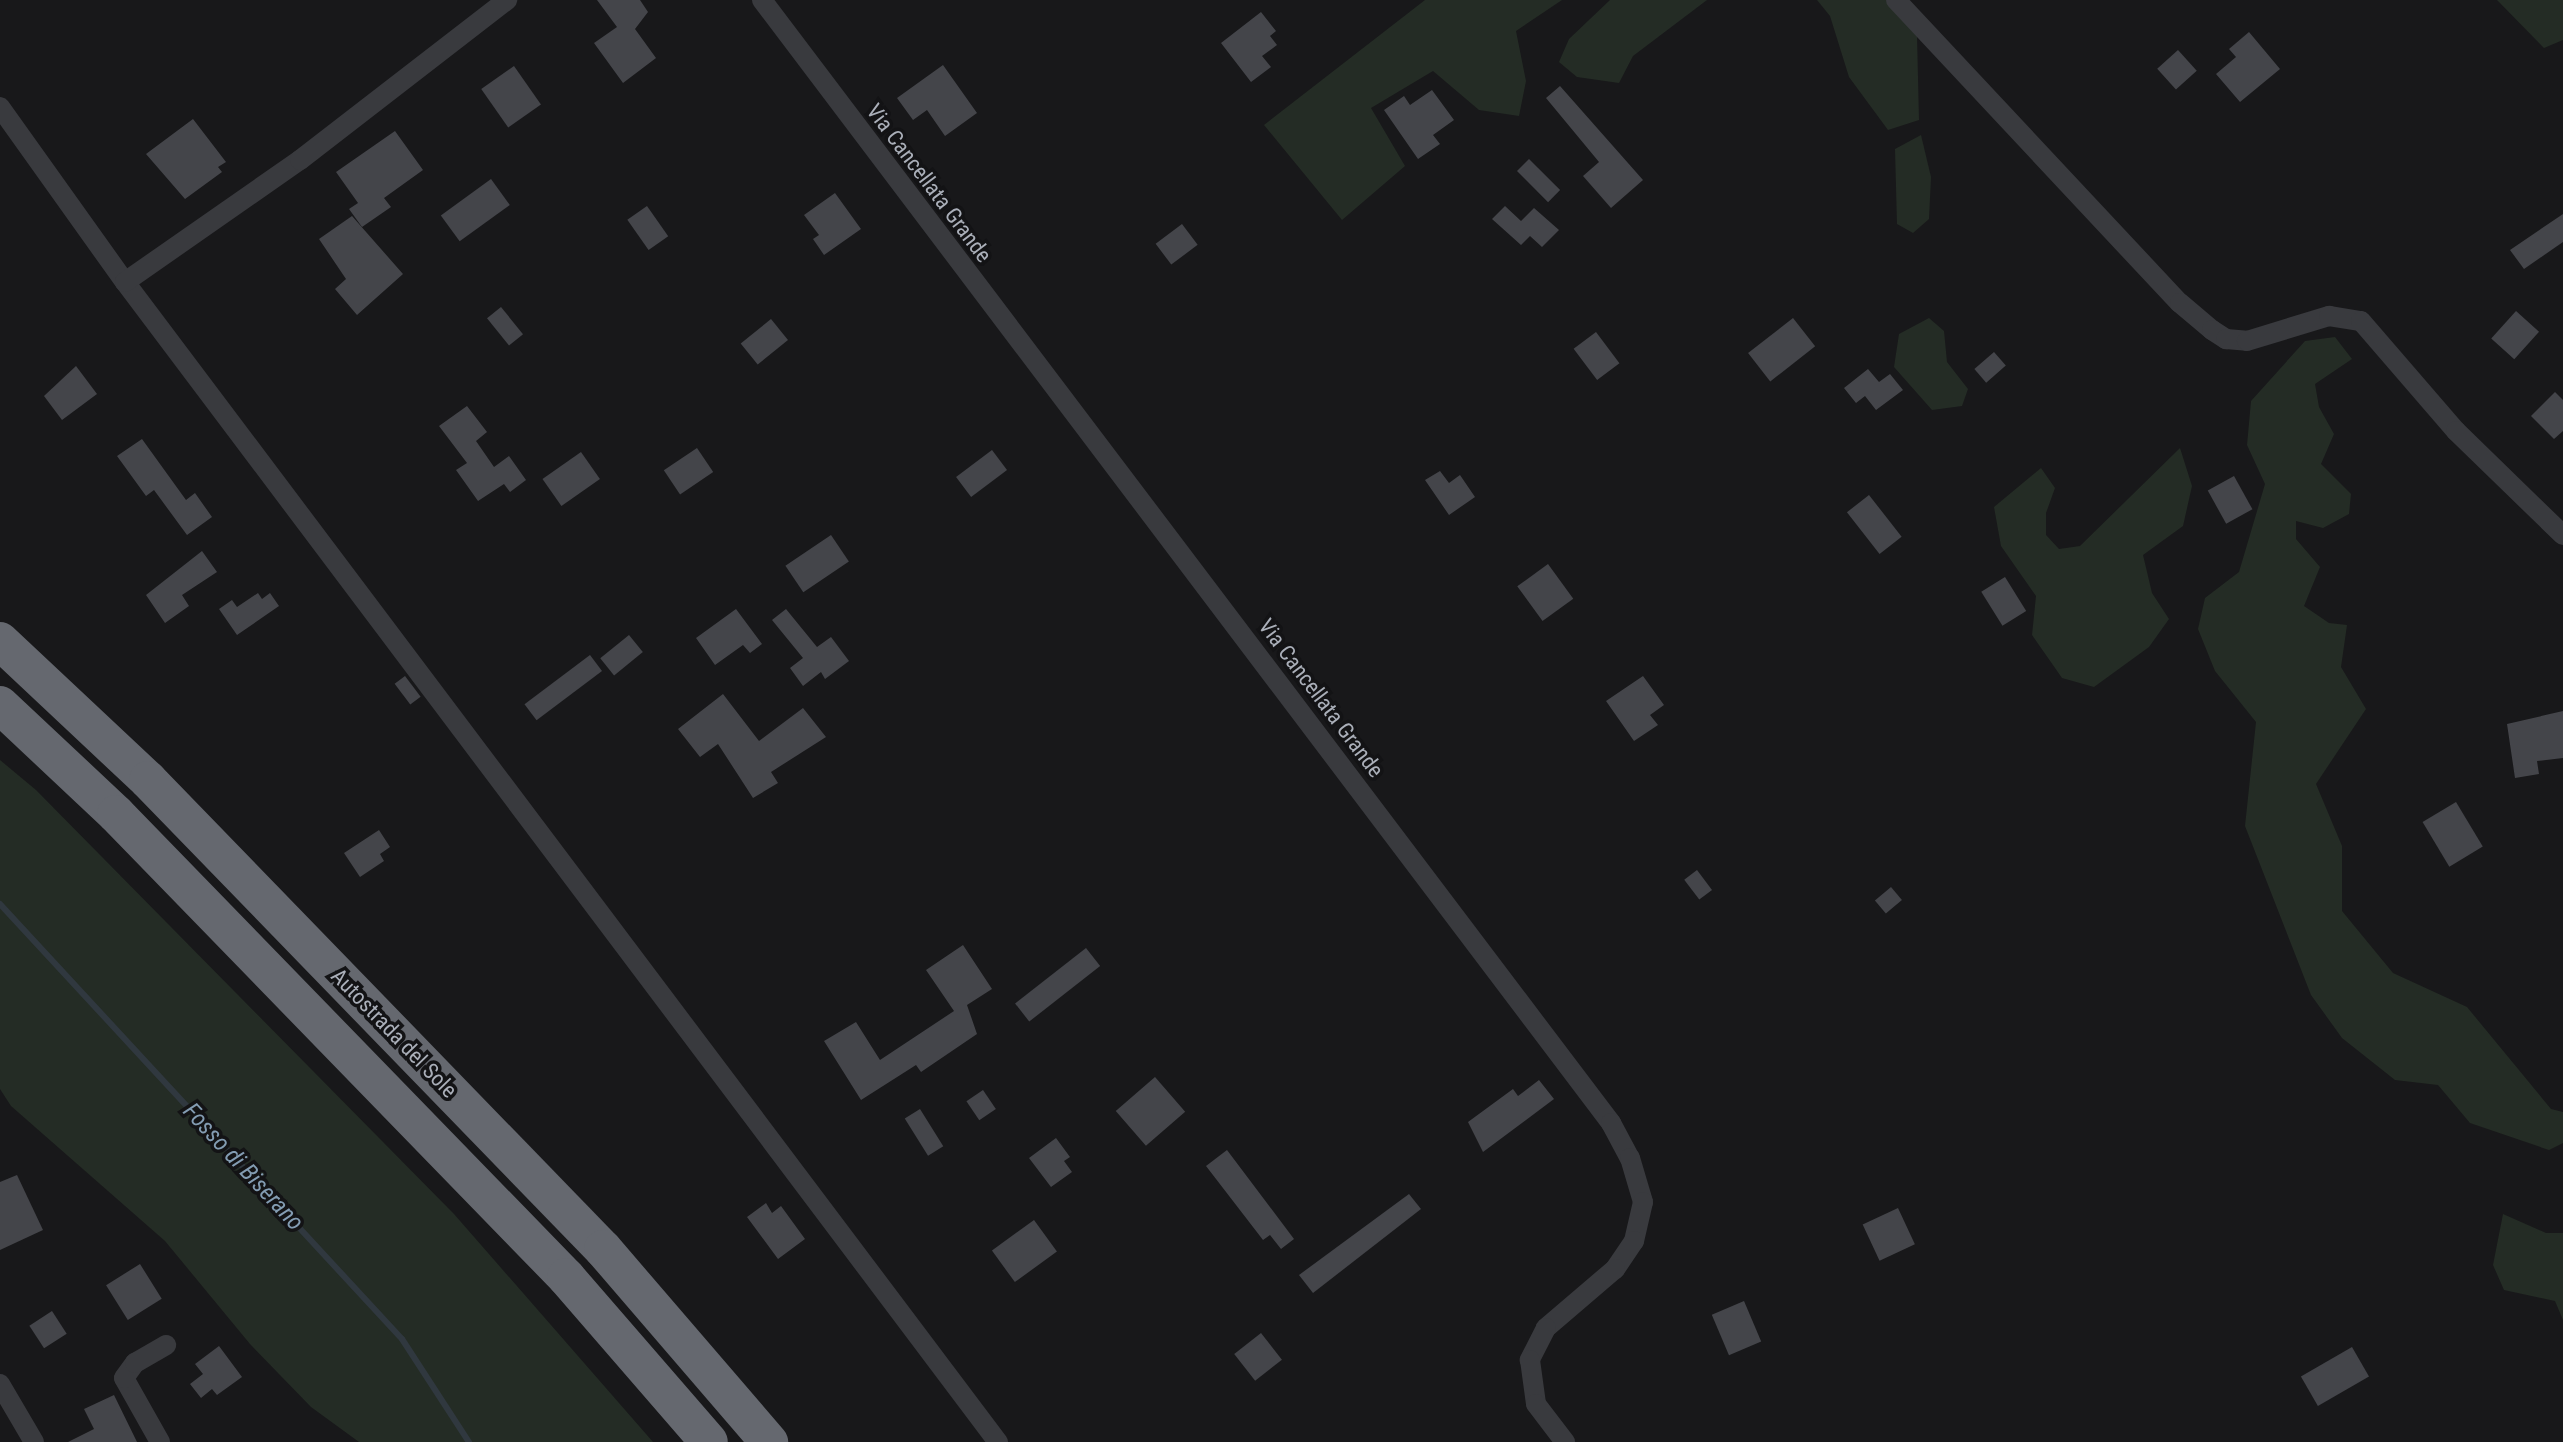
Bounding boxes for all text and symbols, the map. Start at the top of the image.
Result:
street label: Via Cancellata Grande [861,99,997,267]
street label: Via Cancellata Grande [1253,614,1389,782]
street label: Autostrada del Sole [326,963,462,1103]
water label: Fosso di Biserano [177,1097,309,1237]

